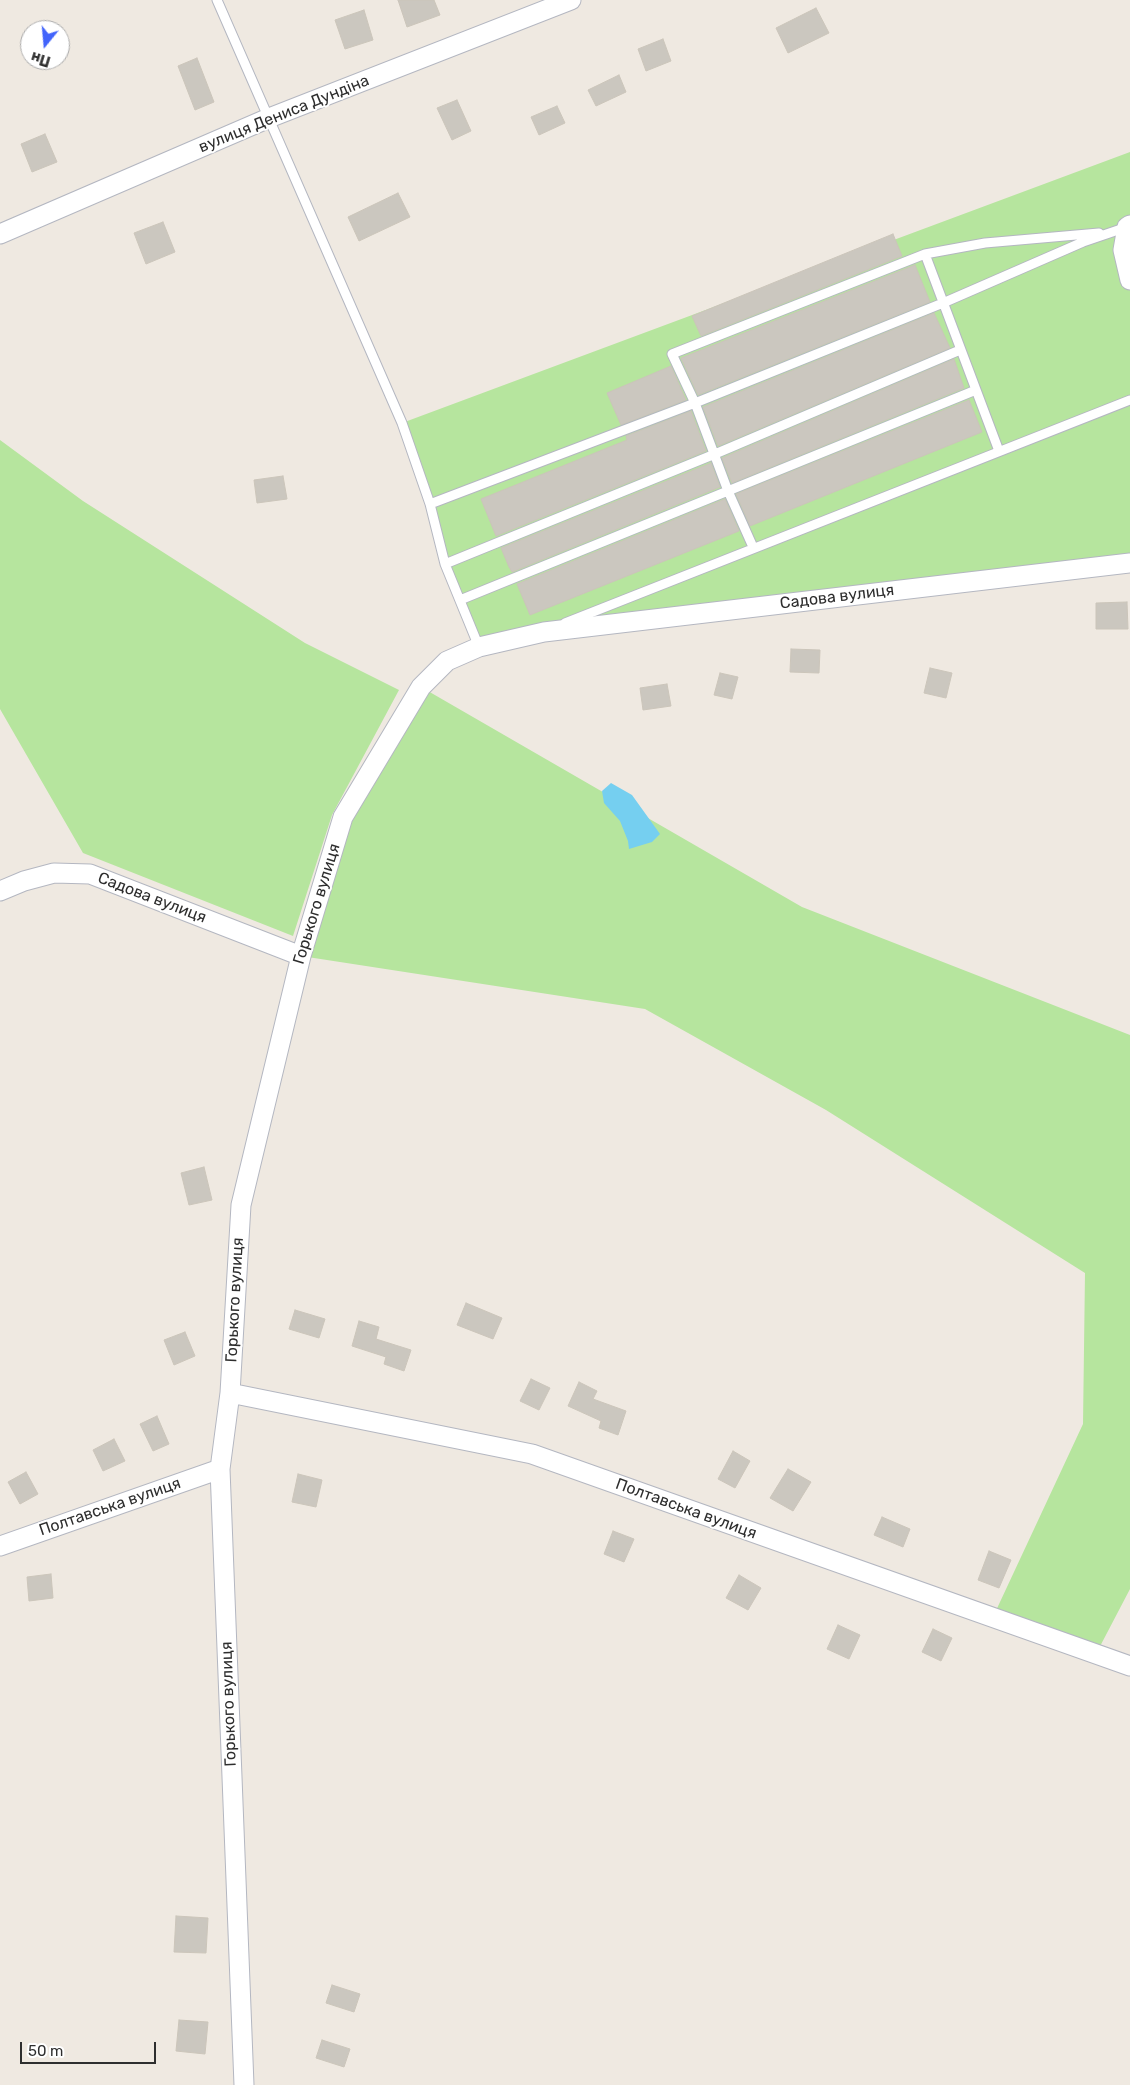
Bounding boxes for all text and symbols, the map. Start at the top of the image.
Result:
north arrow [20,20,70,70]
text: Пн [29,48,53,70]
street label: вулиця Дениса Дундіна [196,71,372,157]
street label: Садова вулиця [779,580,895,614]
street label: Горького вулиця [290,841,344,967]
street label: Садова вулиця [95,868,209,928]
street label: Горького вулиця [222,1237,248,1363]
street label: Полтавська вулиця [37,1474,183,1540]
street label: Полтавська вулиця [613,1475,759,1543]
street label: Горького вулиця [217,1641,241,1767]
scale bar [22,2032,159,2064]
text: 50 m [28,2042,63,2060]

